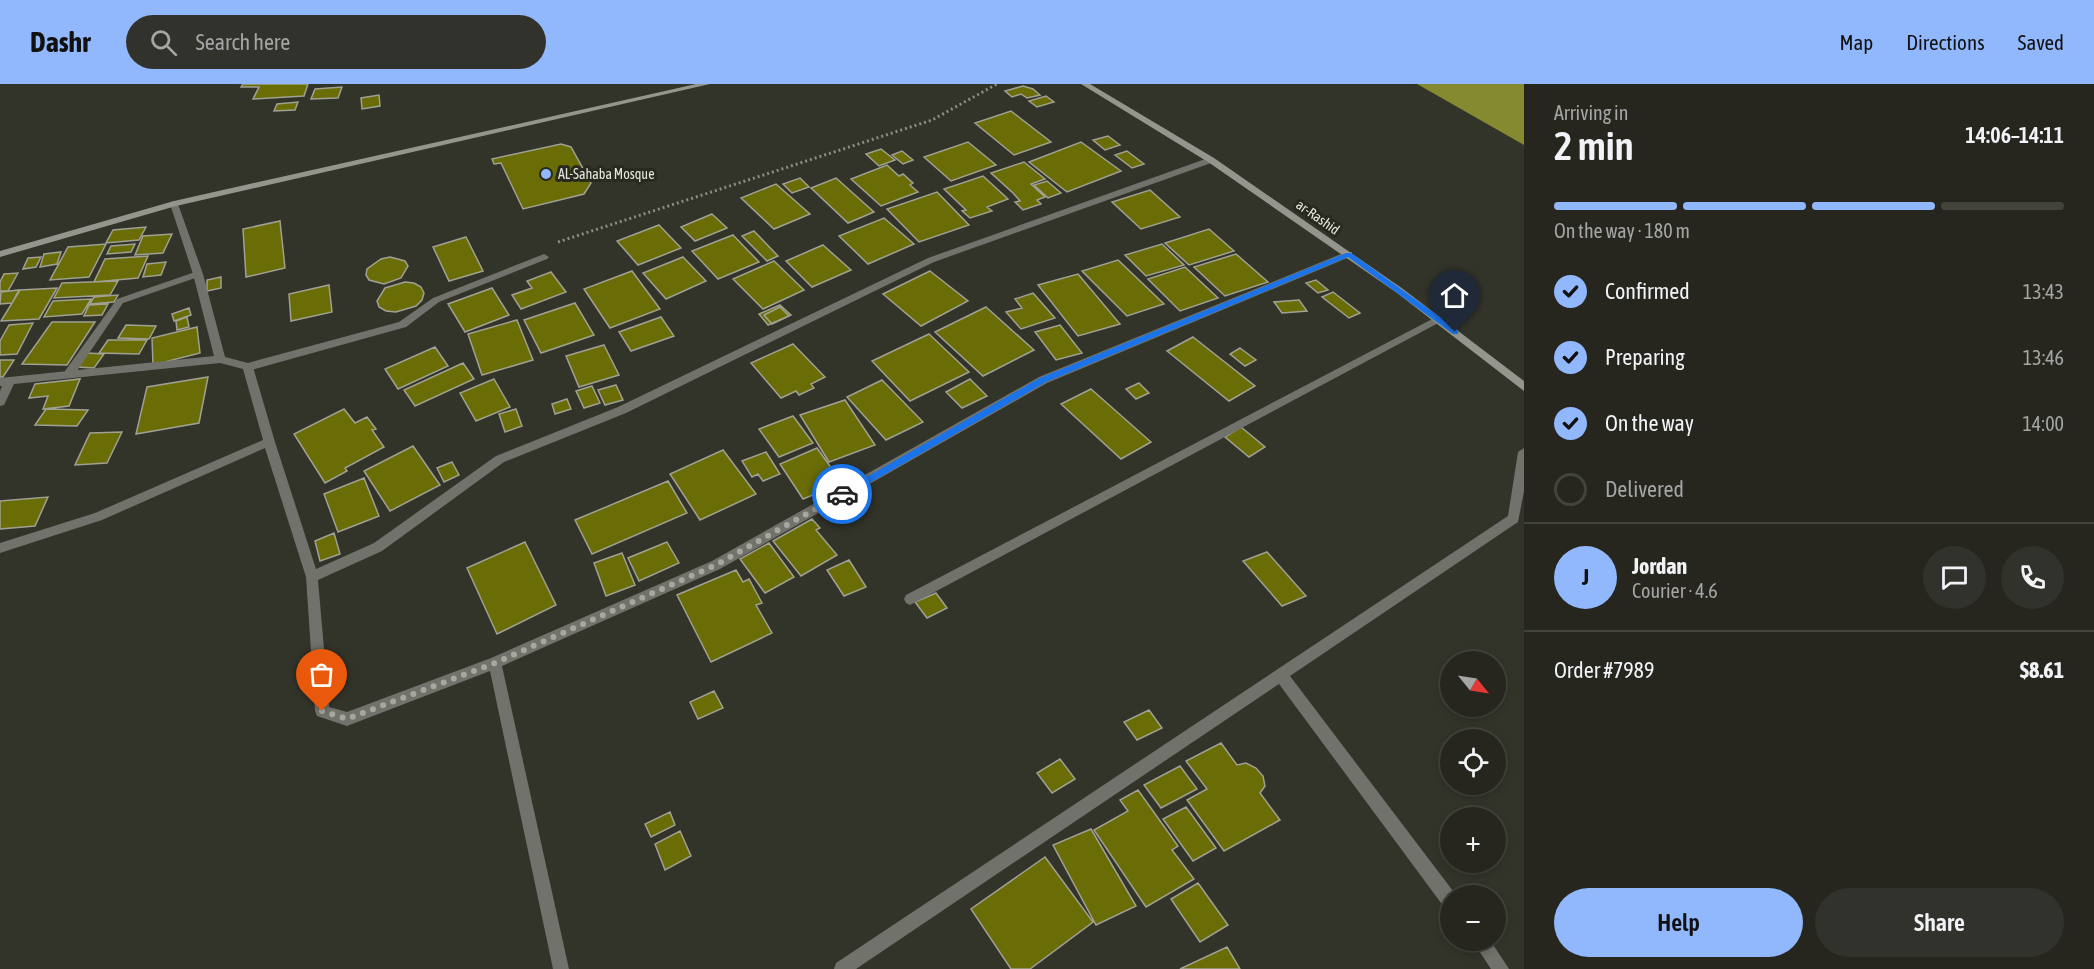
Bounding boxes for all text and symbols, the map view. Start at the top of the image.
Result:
search box [126,15,546,69]
text: Dashr [30,26,90,58]
icon: search [147,26,180,59]
text: Search here [195,29,290,55]
text: Map [1839,30,1873,54]
text: Directions [1906,30,1985,54]
text: Saved [2018,30,2064,54]
text: Arriving in [1554,101,1628,124]
text: 14:06–14:11 [1965,122,2064,148]
text: 2 min [1554,124,1634,168]
place label: AL-Sahaba Mosque [558,166,655,182]
marker: AL-Sahaba Mosque [539,167,553,181]
street label: ar-Rashid [1293,196,1343,238]
text: On the way · 180 m [1554,219,1690,242]
pin [1429,270,1480,332]
icon: check [1554,275,1587,308]
text: Confirmed [1605,278,1690,304]
icon: home [1438,279,1471,312]
text: 13:43 [2023,280,2064,303]
icon: check [1554,341,1587,374]
text: Preparing [1605,344,1685,370]
text: 13:46 [2023,346,2064,369]
icon: check [1554,407,1587,440]
text: On the way [1605,410,1694,436]
text: 14:00 [2022,412,2064,435]
courier [812,464,872,524]
text: Delivered [1605,476,1684,502]
icon: car [826,478,859,511]
button: chat [1923,546,1986,609]
button: phone [2001,546,2064,609]
text: Jordan [1632,553,1687,579]
text: J [1582,564,1589,590]
text: Courier · 4.6 [1632,579,1718,602]
pin [296,649,347,711]
north arrow [1440,651,1506,717]
map controls [1440,651,1506,951]
text: Order #7989 [1554,657,1654,683]
text: $8.61 [2020,657,2064,683]
icon: bag [305,658,338,691]
button: locate [1440,729,1506,795]
button: + [1440,807,1506,873]
button: − [1440,885,1506,951]
button: Help [1554,888,1803,957]
button: Share [1815,888,2064,957]

